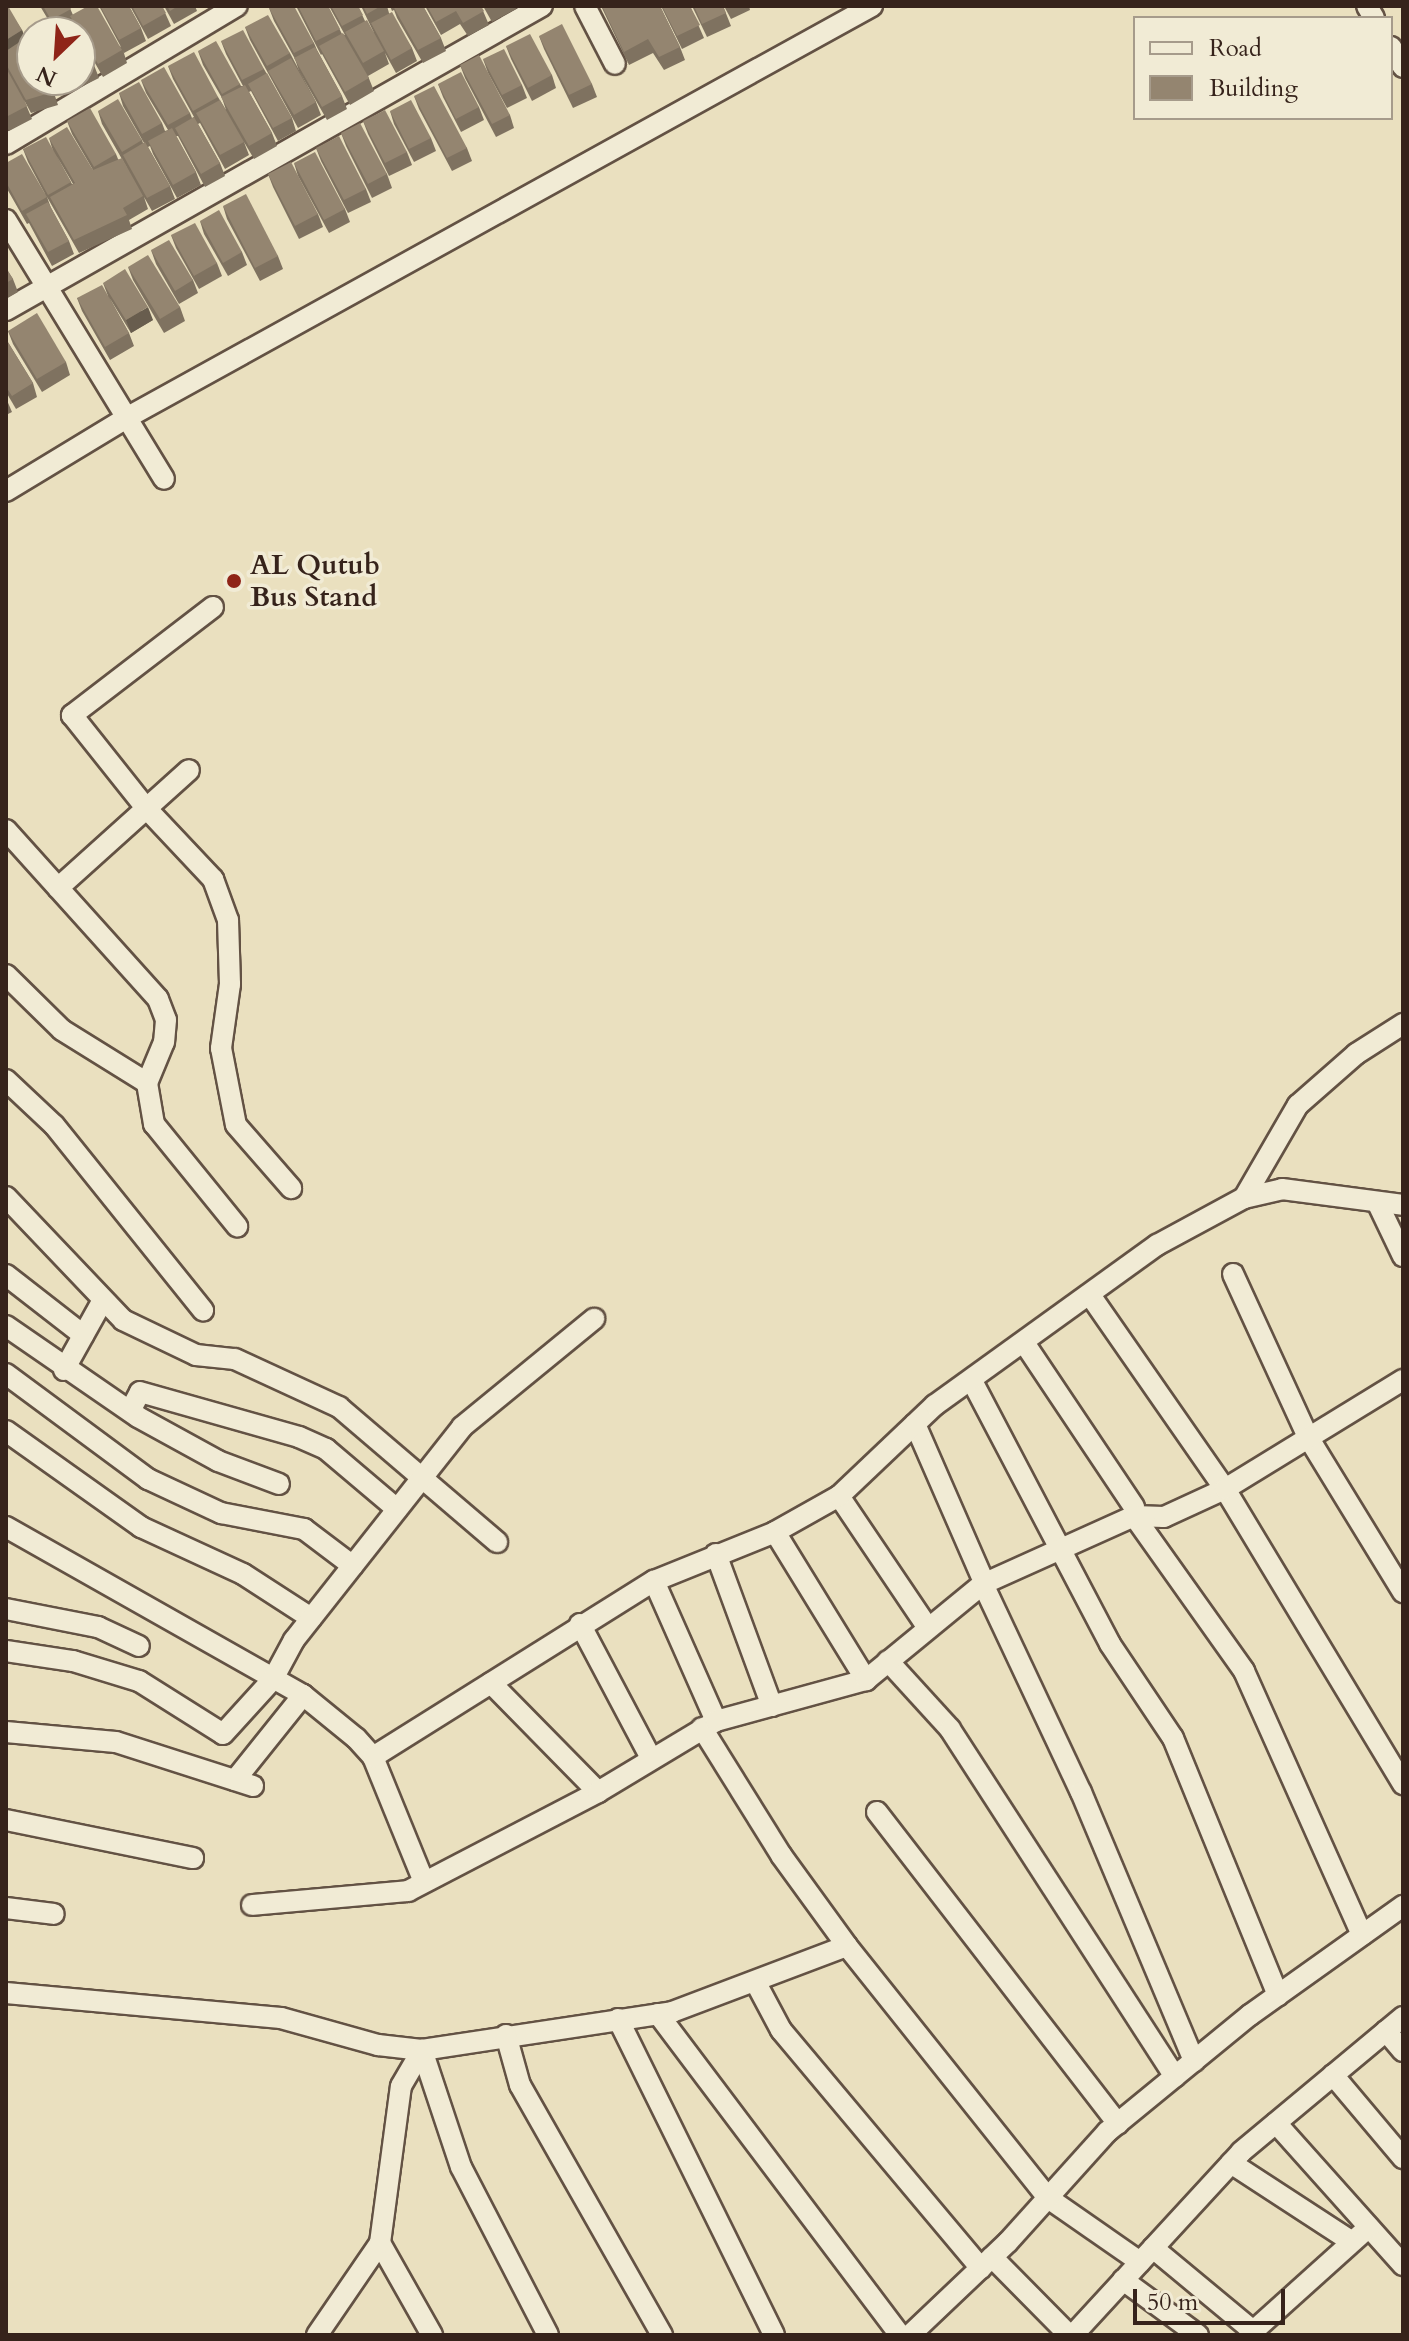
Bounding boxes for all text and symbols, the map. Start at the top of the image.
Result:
north arrow [16,16,96,96]
legend [1133,16,1393,120]
text: Road [1209,32,1262,65]
text: N [32,58,62,94]
text: Building [1209,72,1298,105]
place label: AL Qutub Bus Stand [250,548,380,614]
marker: AL Qutub Bus Stand [225,572,243,590]
scale bar [1137,2273,1289,2323]
text: 50 m [1147,2286,1198,2319]

